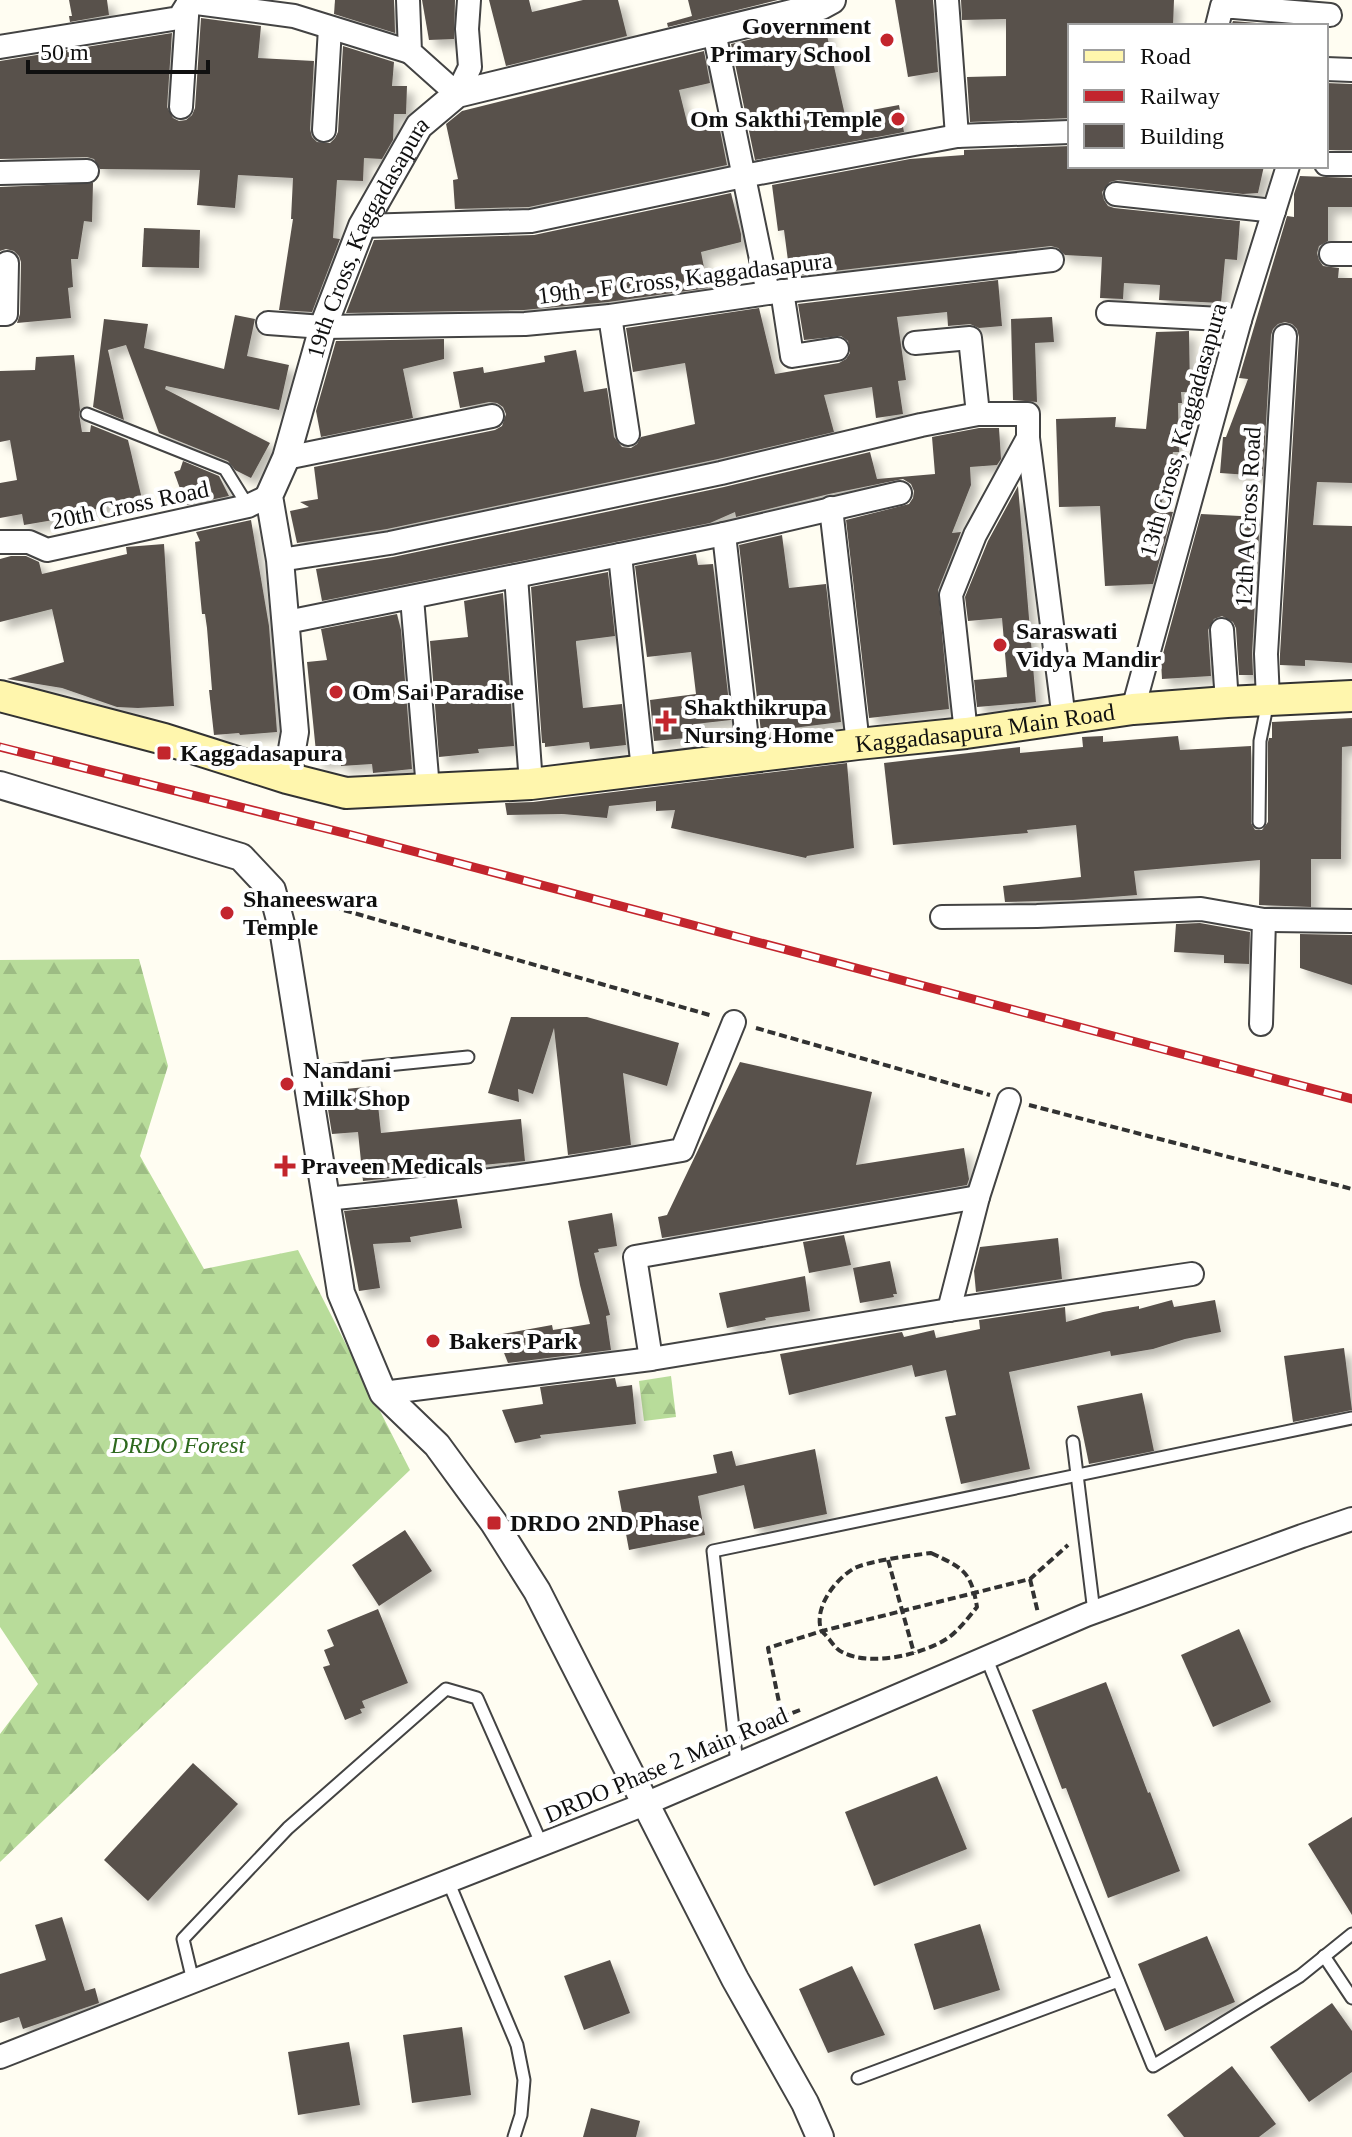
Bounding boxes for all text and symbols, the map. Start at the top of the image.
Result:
place label: Government Primary School [710,13,871,67]
scale bar [28,24,208,74]
legend [1068,24,1328,168]
marker: Government Primary School [878,31,896,49]
text: 50 m [40,39,89,65]
text: Road [1140,43,1191,69]
text: Railway [1140,83,1220,109]
place label: Om Sakthi Temple [690,106,882,132]
marker: Om Sakthi Temple [889,110,907,128]
street label: 19th Cross, Kaggadasapura [302,111,434,361]
text: Building [1140,123,1224,149]
street label: 19th - F Cross, Kaggadasapura [536,247,834,309]
street label: 13th Cross, Kaggadasapura [1134,300,1232,560]
street label: 12th A Cross Road [1230,426,1266,608]
street label: 20th Cross Road [49,476,211,534]
place label: Saraswati Vidya Mandir [1016,618,1161,672]
marker: Saraswati Vidya Mandir [991,636,1009,654]
place label: Om Sai Paradise [352,679,524,705]
marker: Om Sai Paradise [327,683,345,701]
place label: Shakthikrupa Nursing Home [684,694,834,748]
street label: Kaggadasapura Main Road [854,699,1116,757]
marker: Shakthikrupa Nursing Home [655,710,677,732]
place label: Kaggadasapura [180,740,343,766]
marker: Kaggadasapura [155,744,173,762]
place label: Shaneeswara Temple [243,886,378,940]
marker: Shaneeswara Temple [218,904,236,922]
place label: Nandani Milk Shop [303,1057,410,1111]
marker: Nandani Milk Shop [278,1075,296,1093]
place label: Praveen Medicals [301,1153,483,1179]
marker: Praveen Medicals [276,1157,294,1175]
place label: Bakers Park [449,1328,578,1354]
marker: Bakers Park [424,1332,442,1350]
park label: DRDO Forest [110,1432,247,1458]
place label: DRDO 2ND Phase [510,1510,700,1536]
marker: DRDO 2ND Phase [485,1514,503,1532]
street label: DRDO Phase 2 Main Road [541,1702,791,1828]

